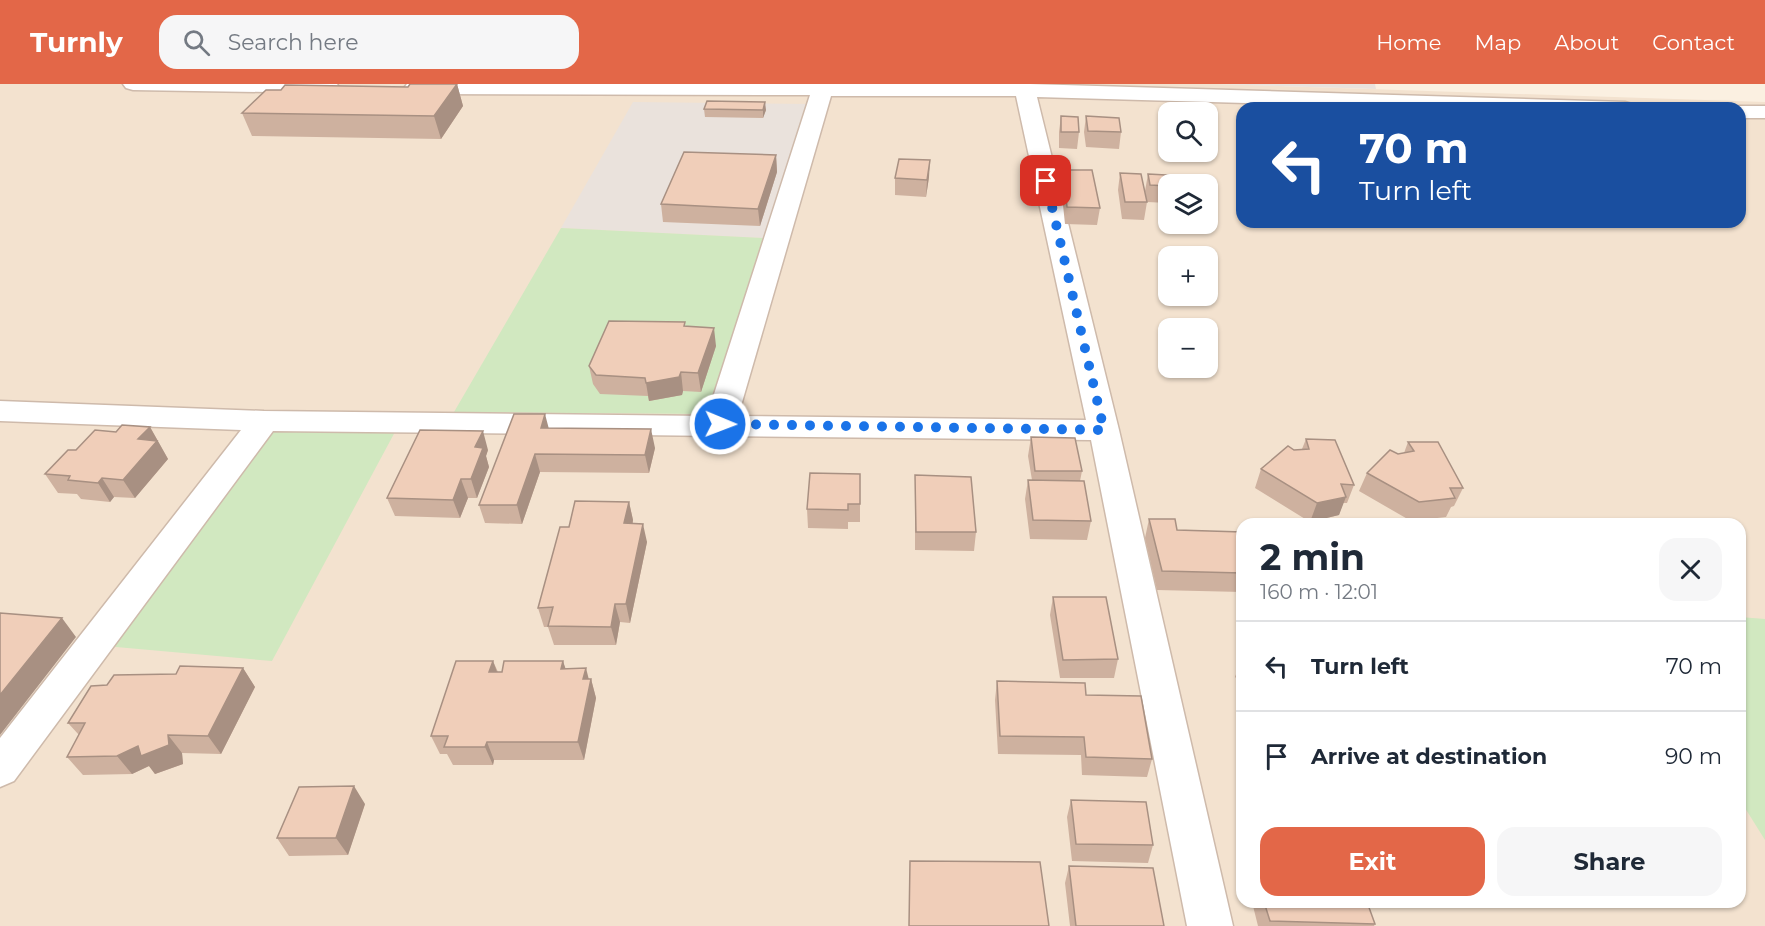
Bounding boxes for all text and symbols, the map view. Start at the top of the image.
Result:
search box [159,15,579,69]
text: Turnly [30,25,123,59]
icon: search [180,26,213,59]
text: Search here [228,29,359,56]
text: Home [1376,30,1441,55]
text: Map [1474,30,1521,55]
text: About [1554,30,1619,55]
text: Contact [1652,30,1735,55]
map controls [1158,102,1218,378]
button: search [1158,102,1218,162]
text: 70 m [1359,122,1469,174]
icon: left [1260,126,1338,204]
pin [1020,155,1071,206]
icon: arrive [1029,164,1062,197]
button: layers [1158,174,1218,234]
text: Turn left [1359,174,1472,207]
button: + [1158,246,1218,306]
button: − [1158,318,1218,378]
position arrow [688,392,752,456]
text: 2 min [1260,535,1365,579]
button: close [1659,538,1722,601]
text: 160 m · 12:01 [1260,580,1378,604]
icon: left [1260,650,1293,683]
text: Turn left [1311,653,1409,680]
text: 70 m [1666,653,1722,680]
icon: arrive [1260,740,1293,773]
text: Arrive at destination [1311,743,1547,770]
text: 90 m [1665,743,1722,770]
button: Exit [1260,827,1485,896]
button: Share [1497,827,1722,896]

